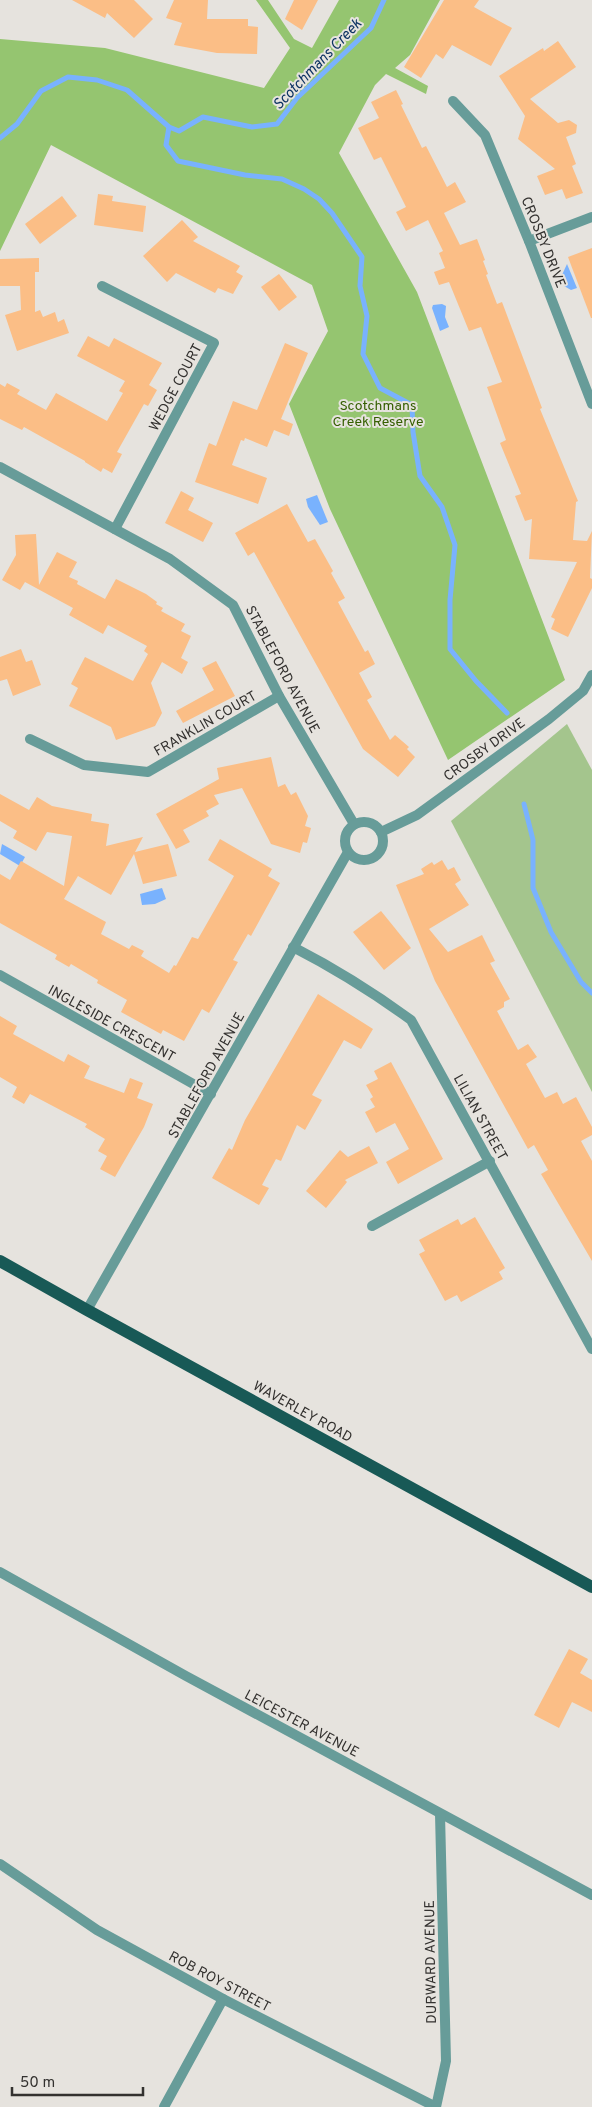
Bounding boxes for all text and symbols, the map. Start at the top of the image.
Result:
water label: Scotchmans Creek [270,15,367,115]
street label: CROSBY DRIVE [517,194,569,291]
street label: WEDGE COURT [146,341,207,434]
park label: Scotchmans Creek Reserve [333,398,423,431]
street label: STABLEFORD AVENUE [241,603,323,736]
street label: FRANKLIN COURT [151,688,260,761]
street label: CROSBY DRIVE [441,715,529,786]
street label: INGLESIDE CRESCENT [45,982,178,1066]
street label: STABLEFORD AVENUE [165,1009,249,1142]
street label: LILIAN STREET [449,1072,510,1164]
street label: WAVERLEY ROAD [250,1378,355,1447]
street label: LEICESTER AVENUE [241,1687,361,1762]
street label: DURWARD AVENUE [422,1900,441,2024]
street label: ROB ROY STREET [165,1948,273,2016]
scale bar [12,2064,144,2096]
text: 50 m [20,2074,55,2093]

